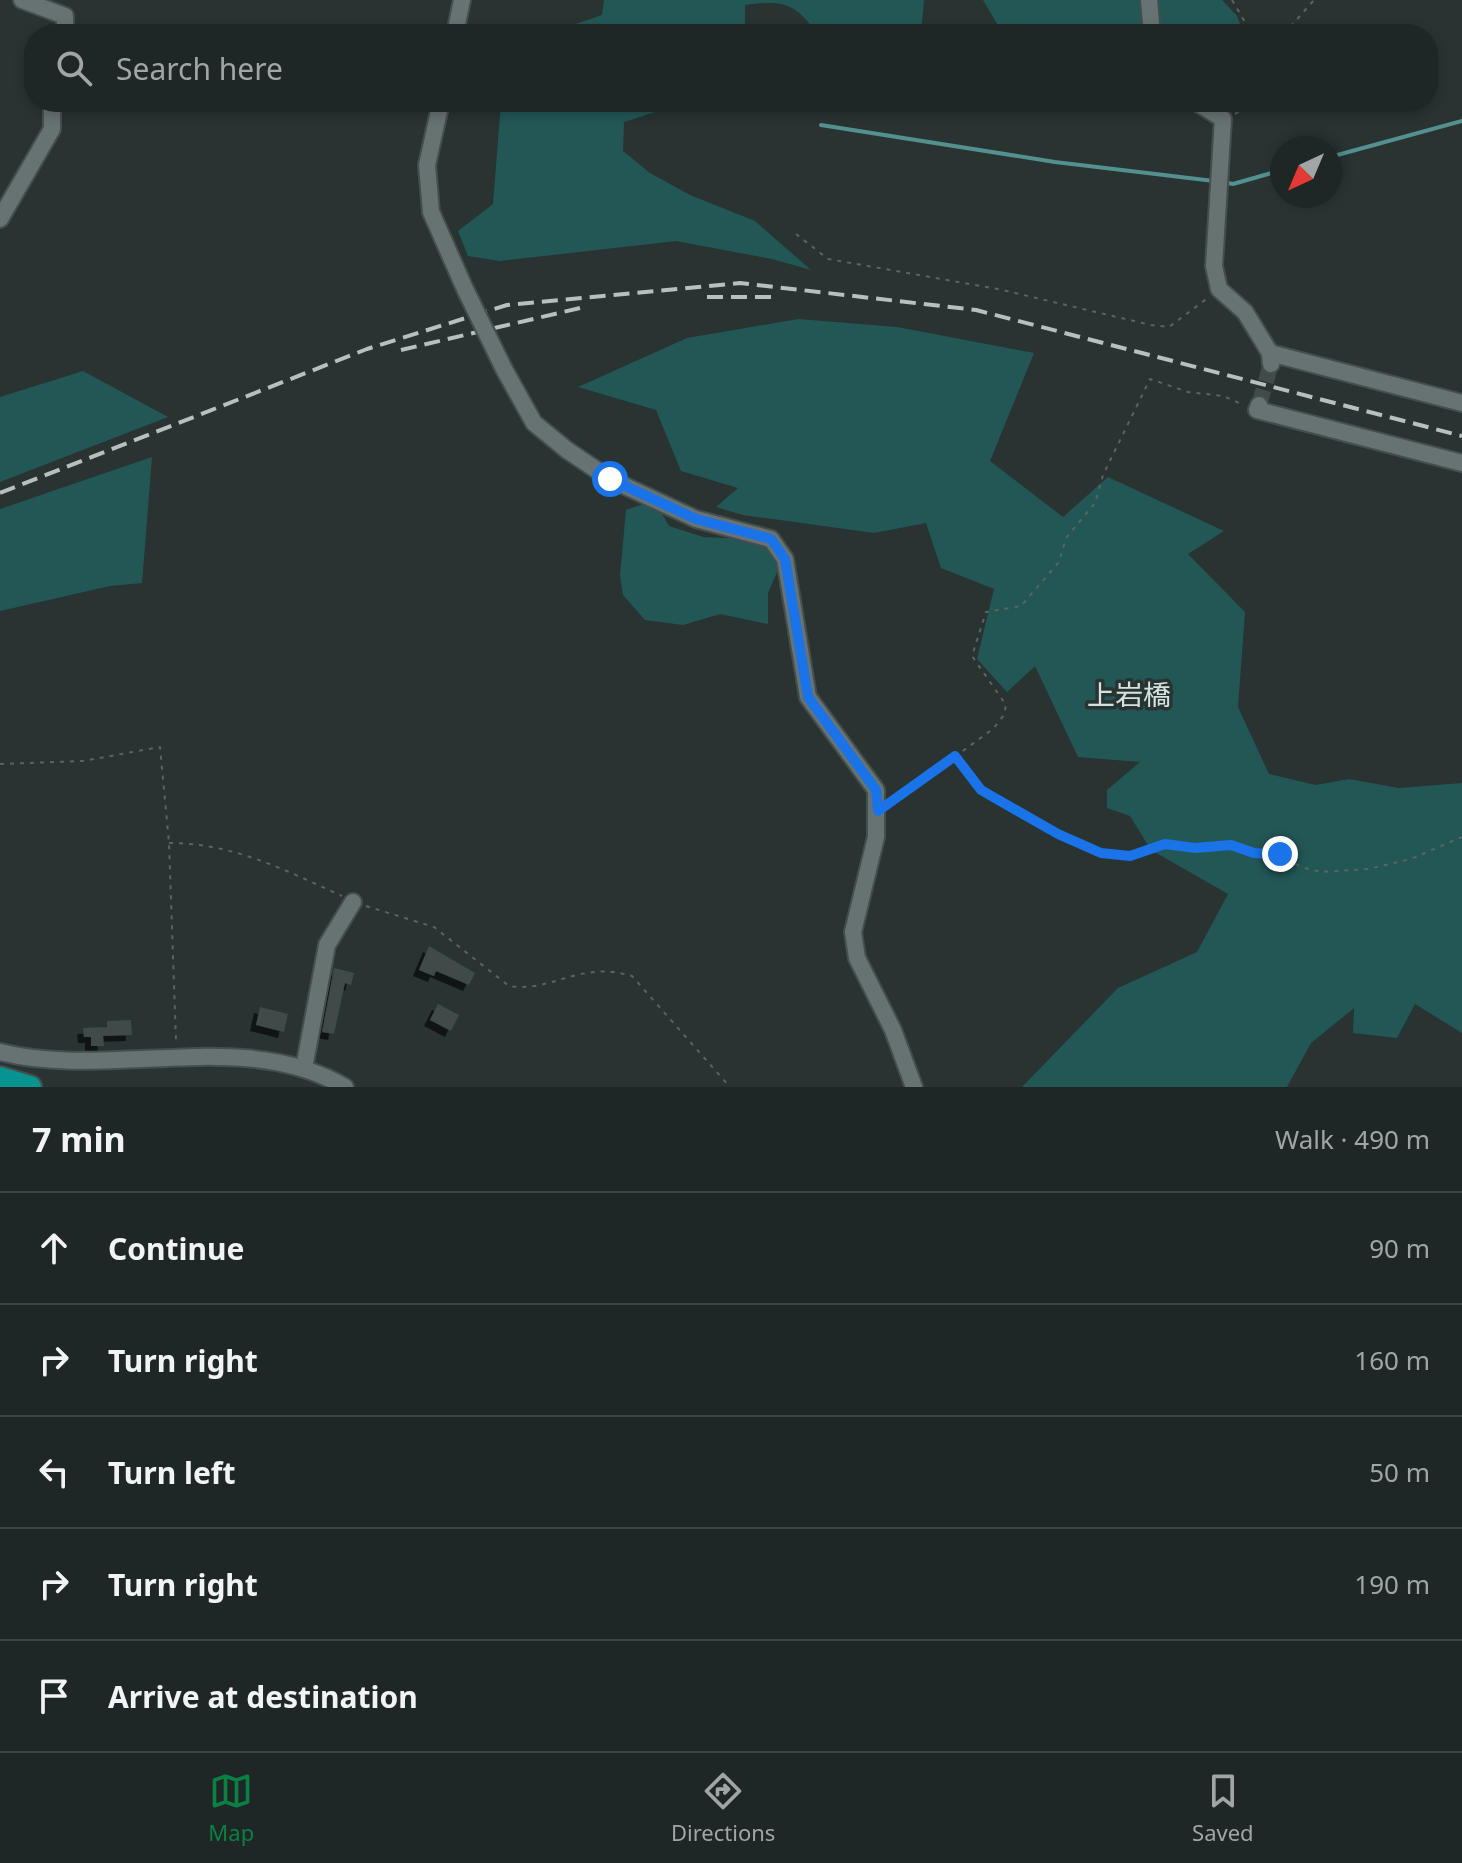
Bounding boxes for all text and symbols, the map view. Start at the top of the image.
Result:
search box [24,24,1438,112]
icon: search [52,46,96,90]
text: Search here [116,48,283,89]
north arrow [1270,136,1342,208]
route start [592,461,628,497]
district label: 上岩橋 [1087,675,1171,713]
route end [1262,836,1298,872]
text: 7 min [32,1116,126,1162]
text: Walk · 490 m [1275,1121,1430,1157]
icon: ahead [32,1226,76,1270]
text: Continue [108,1228,244,1269]
text: 90 m [1369,1230,1430,1266]
icon: right [32,1338,76,1382]
text: Turn right [108,1340,258,1381]
text: 160 m [1354,1342,1430,1378]
icon: left [32,1450,76,1494]
text: Turn left [108,1452,236,1493]
text: 50 m [1369,1454,1430,1490]
icon: right [32,1562,76,1606]
text: Turn right [108,1564,258,1605]
text: 190 m [1354,1566,1430,1602]
icon: arrive [32,1674,76,1718]
text: Arrive at destination [108,1676,418,1717]
tab: Map [208,1769,254,1847]
tab: Directions [671,1769,775,1847]
tab: Saved [1192,1769,1254,1847]

